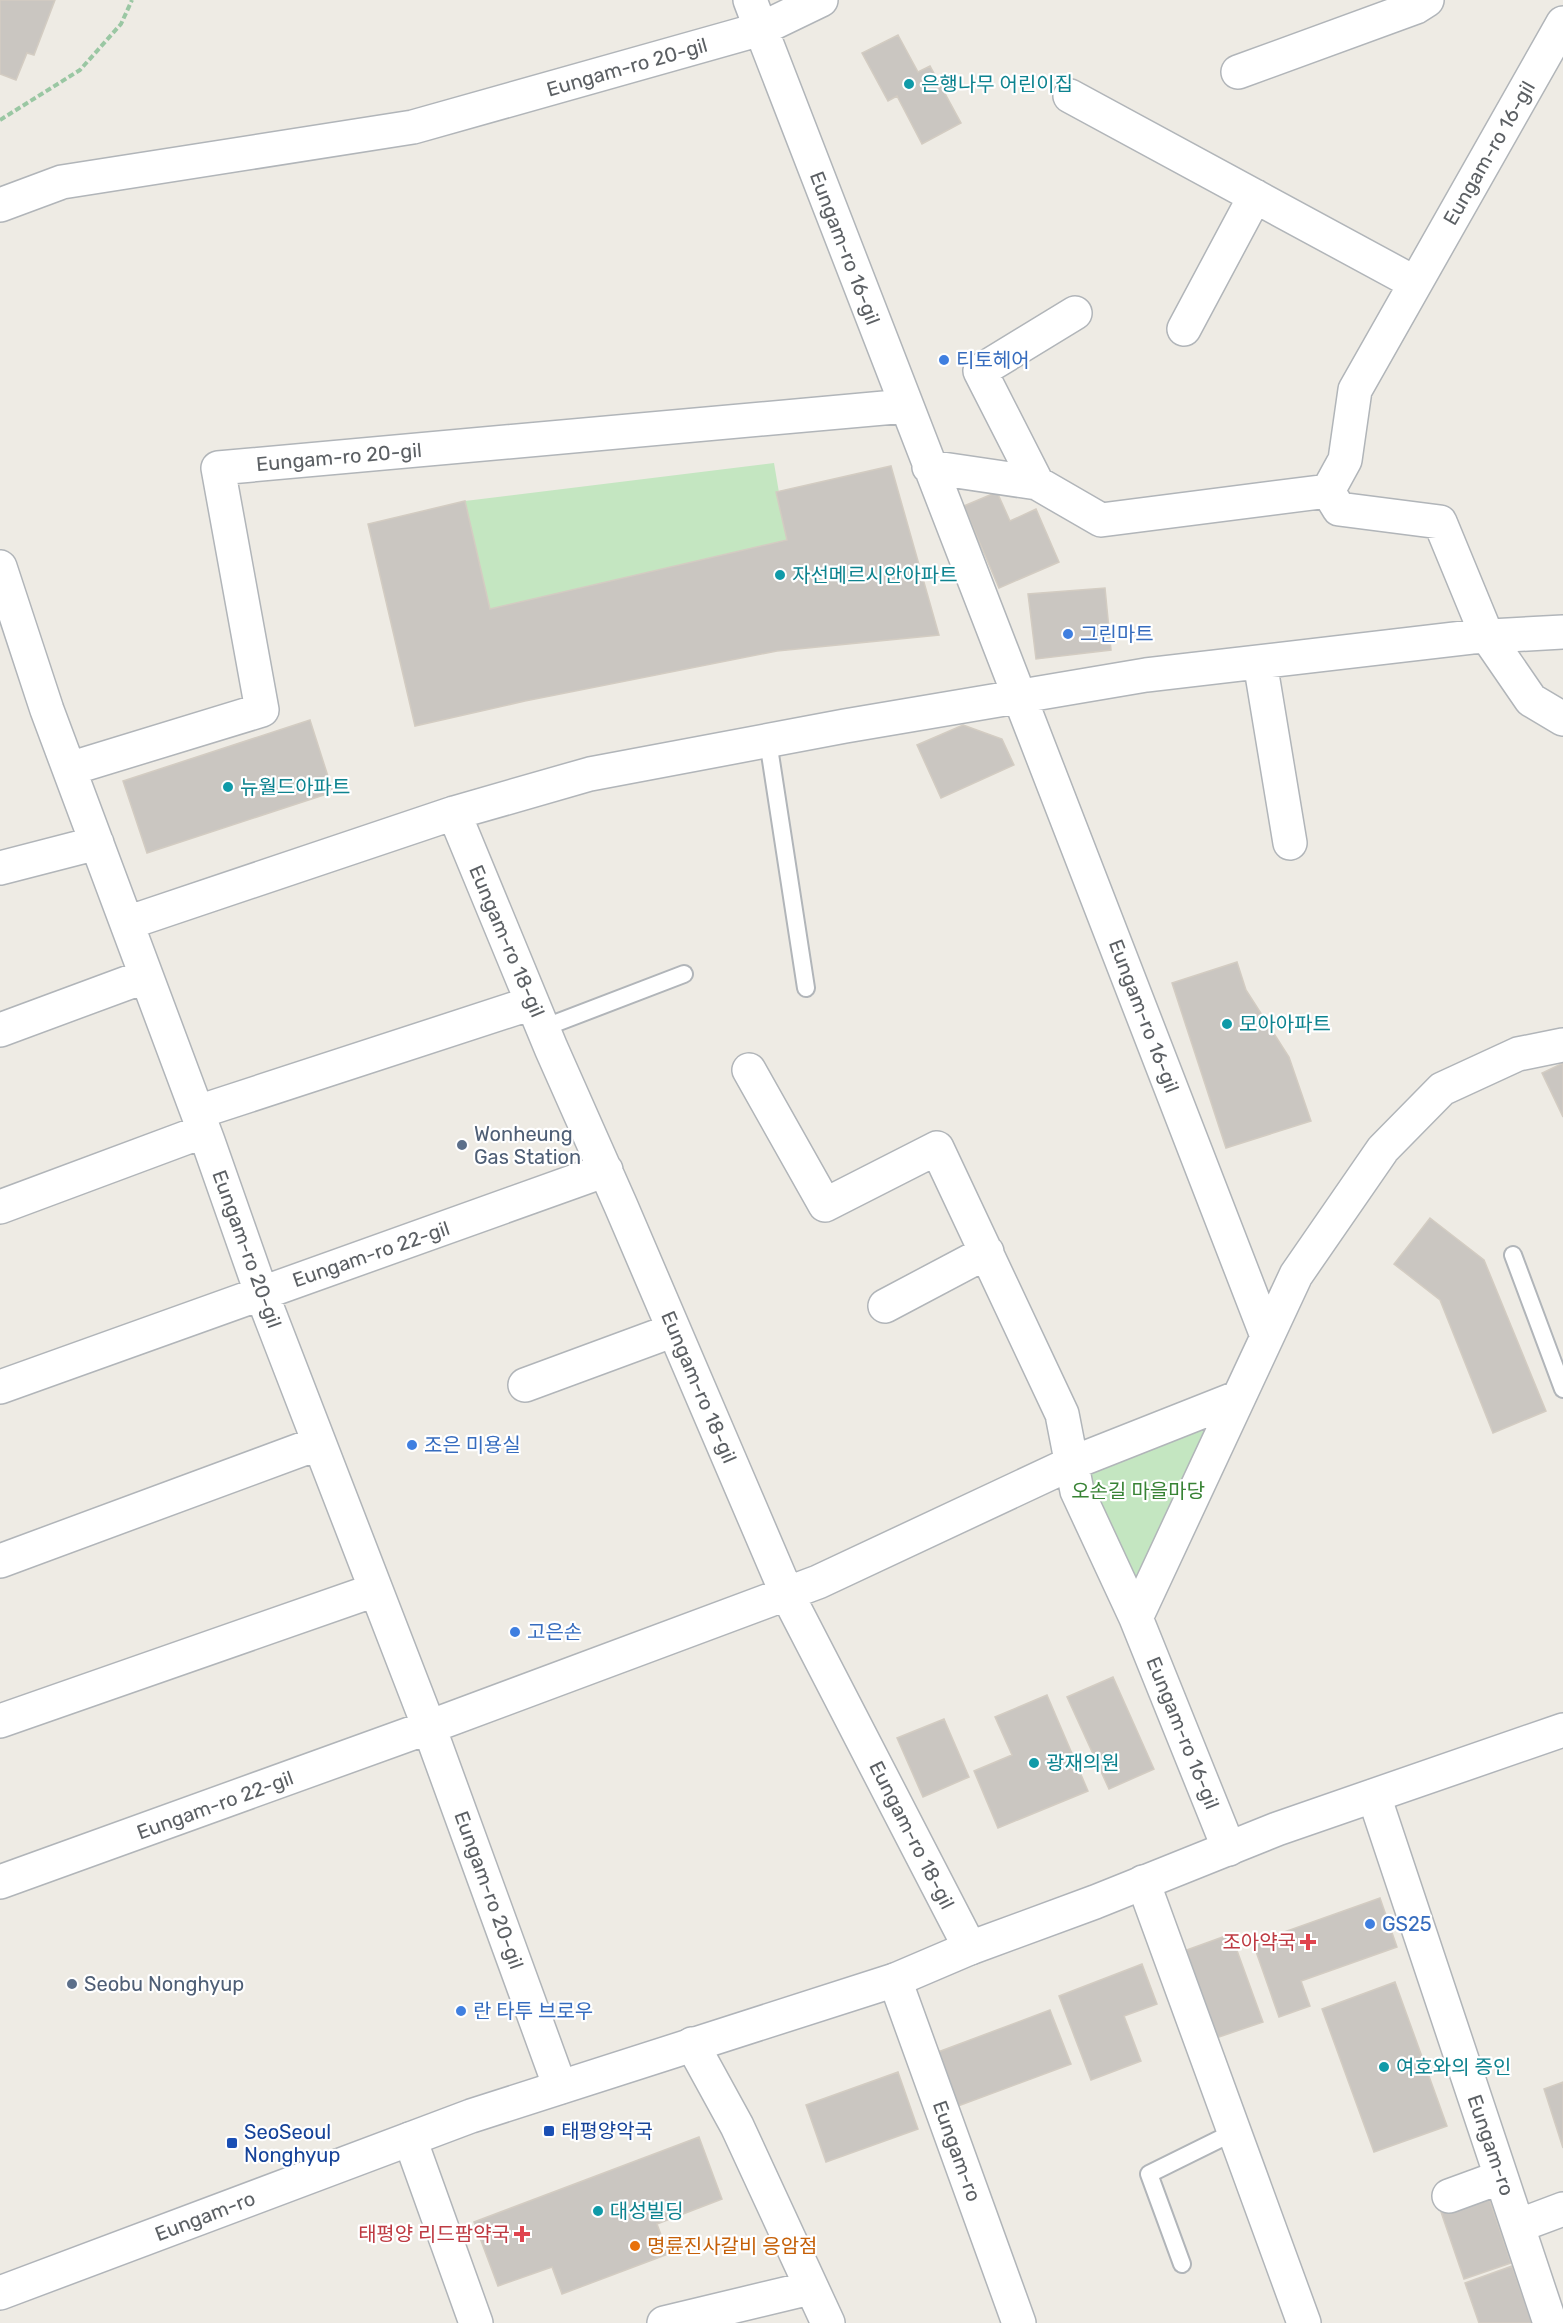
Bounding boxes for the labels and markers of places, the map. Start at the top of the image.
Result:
place label: 은행나무 어린이집 [921,72,1073,96]
marker: 은행나무 어린이집 [902,77,916,91]
place label: 티토헤어 [956,348,1030,372]
marker: 티토헤어 [937,353,951,367]
place label: 자선메르시안아파트 [792,563,958,587]
marker: 자선메르시안아파트 [773,568,787,582]
place label: 그린마트 [1080,622,1154,646]
marker: 그린마트 [1061,627,1075,641]
place label: 뉴월드아파트 [240,775,350,799]
marker: 뉴월드아파트 [221,780,235,794]
place label: 모아아파트 [1239,1012,1331,1036]
marker: 모아아파트 [1220,1017,1234,1031]
place label: Wonheung Gas Station [474,1122,581,1169]
marker: Wonheung Gas Station [455,1138,469,1152]
place label: 조은 미용실 [424,1433,521,1457]
marker: 조은 미용실 [405,1438,419,1452]
place label: 고은손 [527,1620,582,1644]
marker: 고은손 [508,1625,522,1639]
place label: 광재의원 [1046,1751,1120,1775]
marker: 광재의원 [1027,1756,1041,1770]
place label: GS25 [1382,1912,1432,1936]
marker: GS25 [1363,1917,1377,1931]
place label: 조아약국 [1222,1930,1296,1954]
marker: 조아약국 [1301,1935,1315,1949]
place label: Seobu Nonghyup [84,1972,244,1996]
marker: Seobu Nonghyup [65,1977,79,1991]
place label: 란 타투 브로우 [473,1999,593,2023]
marker: 란 타투 브로우 [454,2004,468,2018]
place label: 여호와의 증인 [1396,2055,1511,2079]
marker: 여호와의 증인 [1377,2060,1391,2074]
place label: 태평양악국 [561,2119,653,2143]
place label: SeoSeoul Nonghyup [244,2120,340,2167]
marker: 태평양악국 [542,2124,556,2138]
marker: SeoSeoul Nonghyup [225,2136,239,2150]
place label: 대성빌딩 [610,2199,684,2223]
marker: 대성빌딩 [591,2204,605,2218]
place label: 태평양 리드팜약국 [358,2222,510,2246]
marker: 태평양 리드팜약국 [515,2227,529,2241]
place label: 명륜진사갈비 응암점 [647,2234,818,2258]
marker: 명륜진사갈비 응암점 [628,2239,642,2253]

